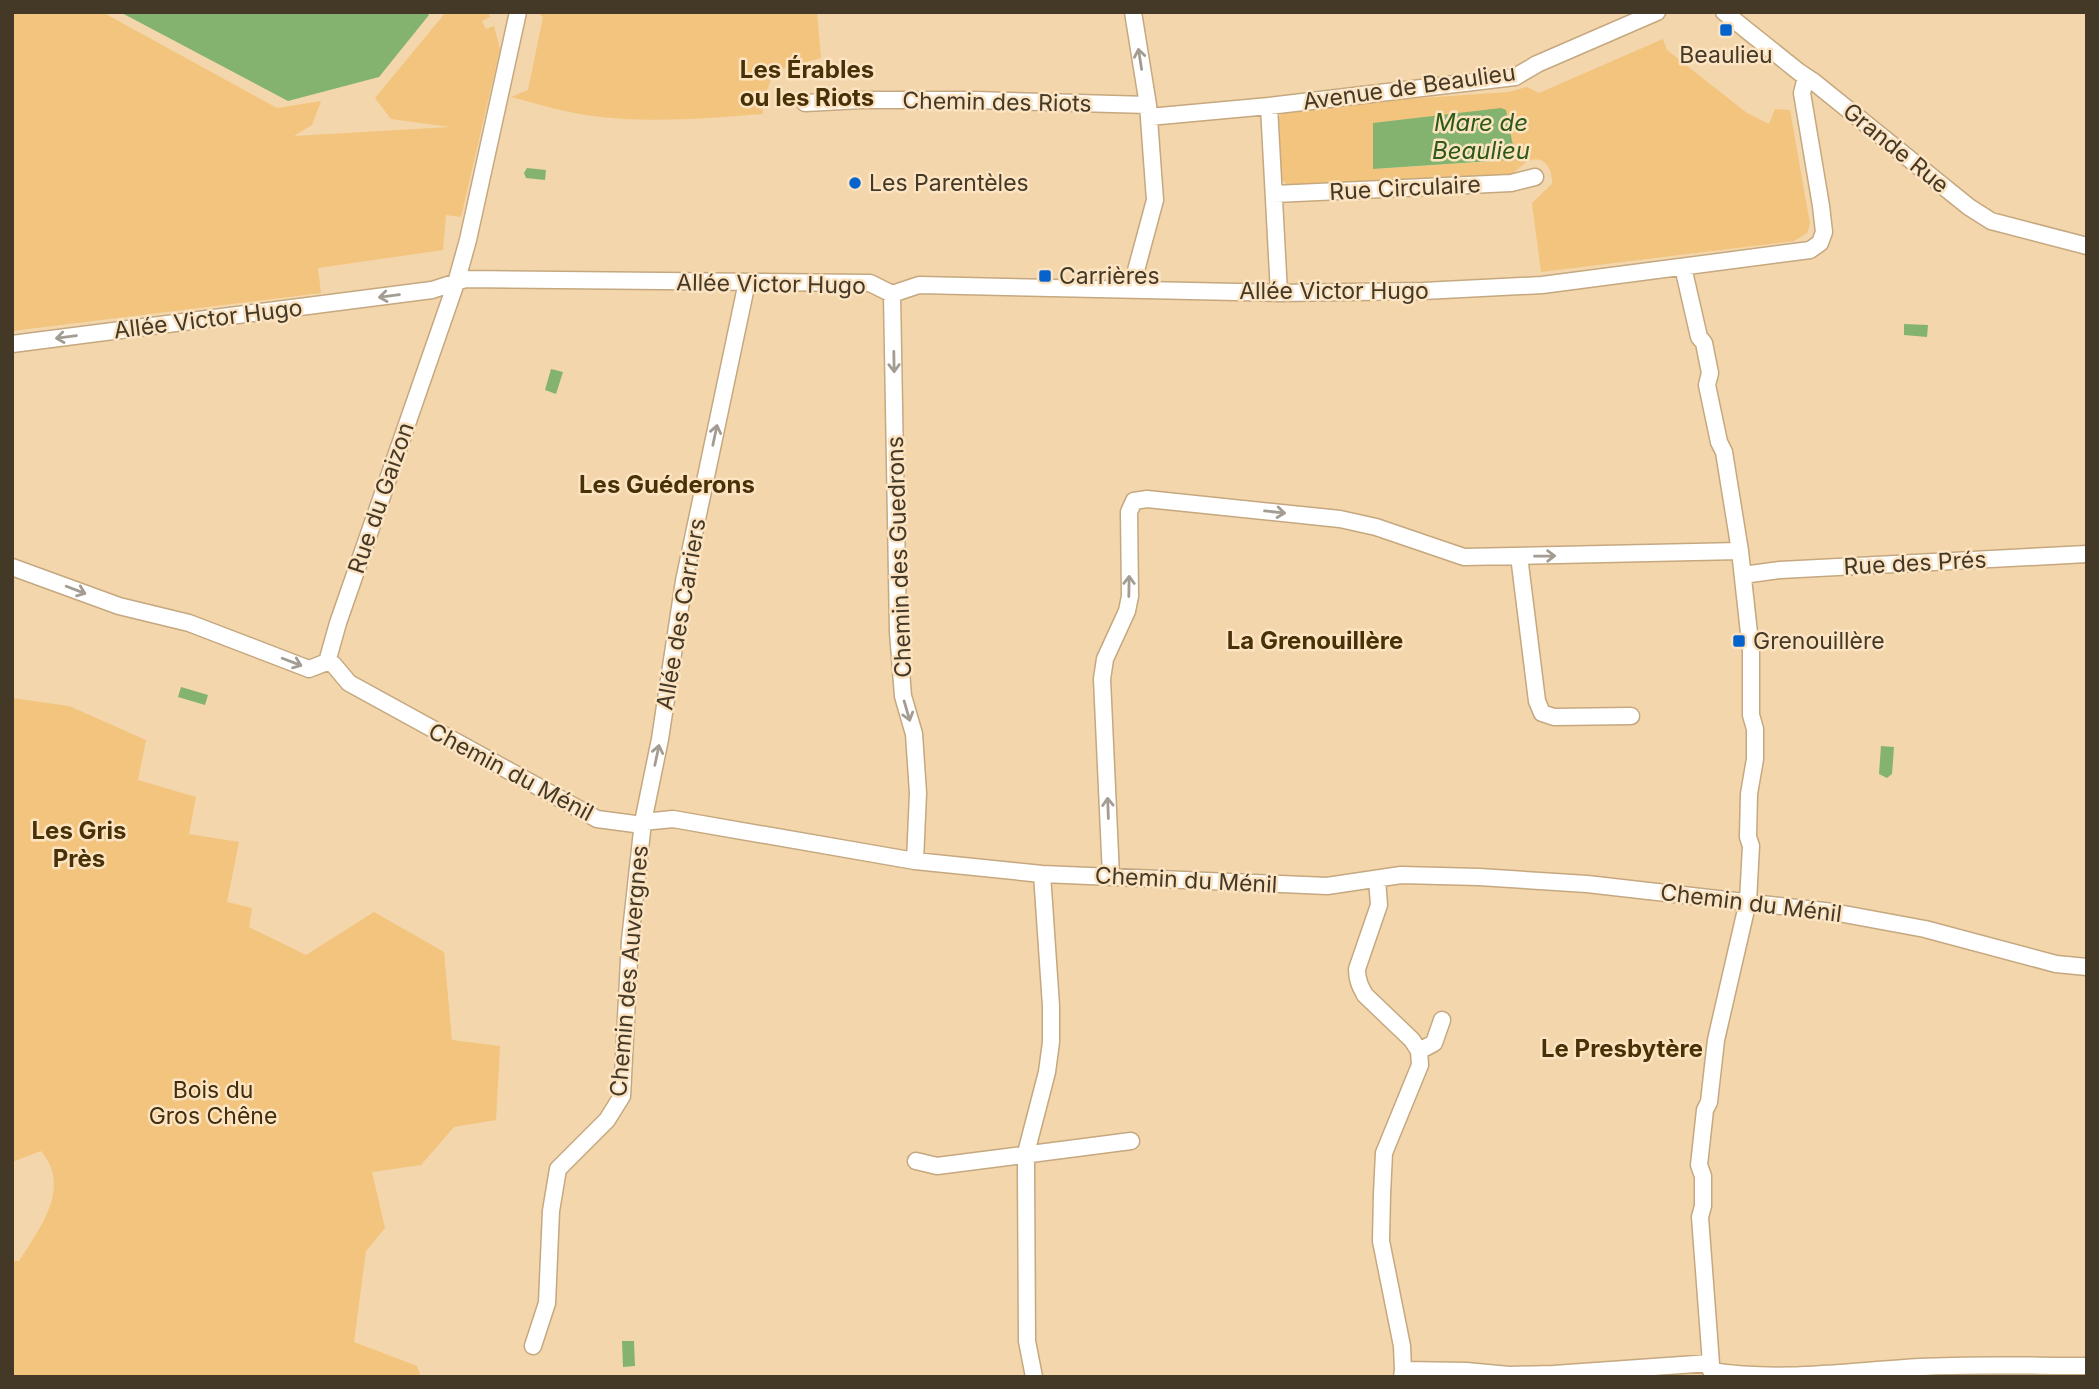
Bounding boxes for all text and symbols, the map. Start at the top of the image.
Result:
marker: Beaulieu [1718,22,1734,38]
place label: Beaulieu [1679,41,1773,69]
one-way arrow [1133,48,1146,71]
district label: Les Érables ou les Riots [740,55,874,112]
street label: Avenue de Beaulieu [1301,58,1517,116]
street label: Chemin des Riots [902,86,1092,118]
street label: Grande Rue [1837,97,1955,199]
water label: Mare de Beaulieu [1432,108,1530,165]
place label: Les Parentèles [869,169,1029,197]
street label: Rue Circulaire [1329,170,1481,206]
marker: Les Parentèles [847,175,863,191]
place label: Carrières [1059,262,1160,290]
street label: Allée Victor Hugo [676,268,866,300]
marker: Carrières [1037,268,1053,284]
street label: Allée Victor Hugo [1239,277,1429,305]
one-way arrow [378,289,401,302]
street label: Allée Victor Hugo [112,294,304,344]
one-way arrow [55,330,78,343]
one-way arrow [887,350,900,373]
street label: Rue du Gaizon [342,419,420,577]
one-way arrow [708,424,722,447]
street label: Chemin des Guedrons [881,436,917,678]
district label: Les Guéderons [579,470,755,499]
one-way arrow [1263,506,1286,519]
street label: Allée des Carriers [650,516,712,712]
street label: Rue des Prés [1843,545,1987,581]
one-way arrow [1533,549,1556,562]
one-way arrow [1123,575,1136,598]
one-way arrow [65,585,87,597]
district label: La Grenouillère [1227,626,1403,655]
place label: Grenouillère [1753,627,1885,655]
marker: Grenouillère [1731,633,1747,649]
one-way arrow [280,656,302,669]
one-way arrow [902,700,915,722]
street label: Chemin du Ménil [424,717,598,827]
one-way arrow [650,744,664,767]
one-way arrow [1101,797,1114,820]
district label: Les Gris Près [32,816,126,873]
street label: Chemin des Auvergnes [604,844,654,1098]
street label: Chemin du Ménil [1094,861,1278,899]
street label: Chemin du Ménil [1659,878,1843,928]
district label: Le Presbytère [1541,1034,1703,1063]
park label: Bois du Gros Chêne [149,1076,277,1130]

